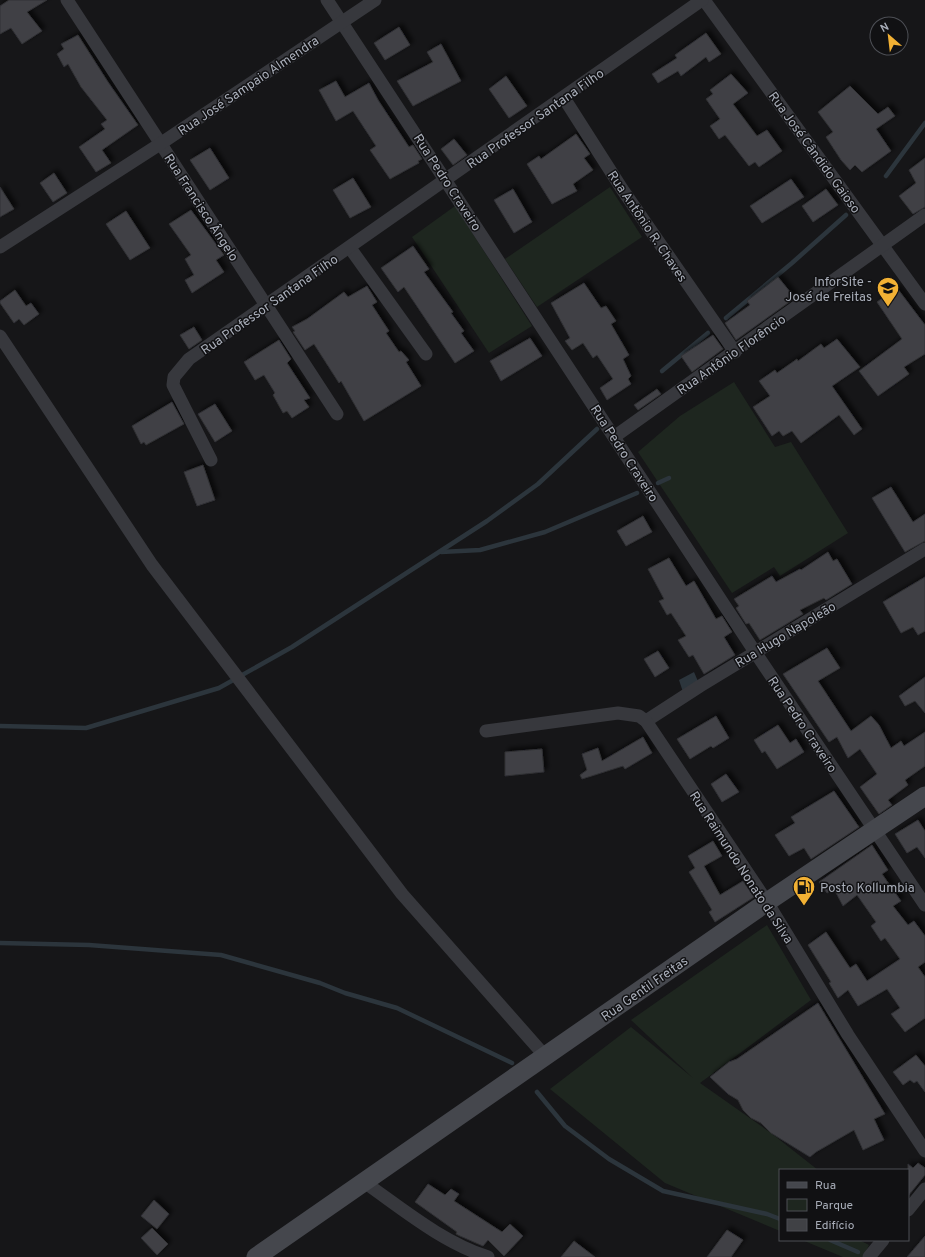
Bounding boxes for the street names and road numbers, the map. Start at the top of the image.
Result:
street label: Rua José Sampaio Almendra [176,33,323,140]
street label: Rua Professor Santana Filho [464,66,608,173]
street label: Rua José Cândido Gaioso [764,89,863,217]
street label: Rua Pedro Craveiro [409,132,484,235]
street label: Rua Francisco Ângelo [160,150,243,265]
street label: Rua Antônio R. Chaves [603,168,690,286]
street label: Rua Professor Santana Filho [198,252,342,359]
street label: Rua Antônio Florêncio [675,312,789,399]
street label: Rua Pedro Craveiro [586,403,661,506]
street label: Rua Hugo Napoleão [733,599,839,672]
street label: Rua Pedro Craveiro [763,674,839,776]
street label: Rua Raimundo Nonato da Silva [685,789,796,947]
street label: Rua Gentil Freitas [599,954,692,1026]

